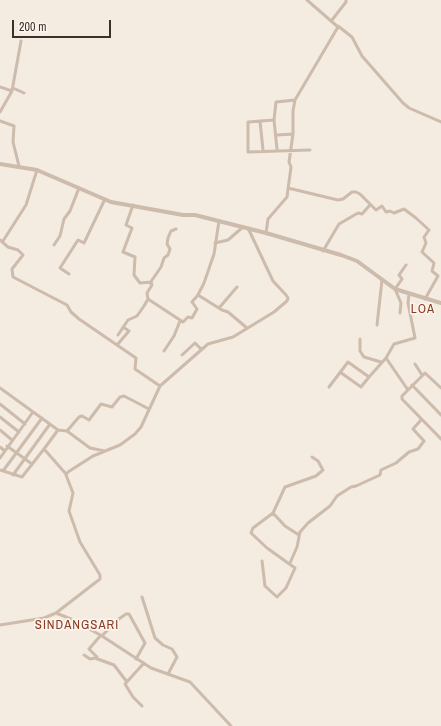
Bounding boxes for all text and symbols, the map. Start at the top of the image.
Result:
scale bar [14,12,113,38]
text: 200 m [19,19,46,35]
district label: LOA [411,302,435,318]
district label: SINDANGSARI [35,618,119,634]

